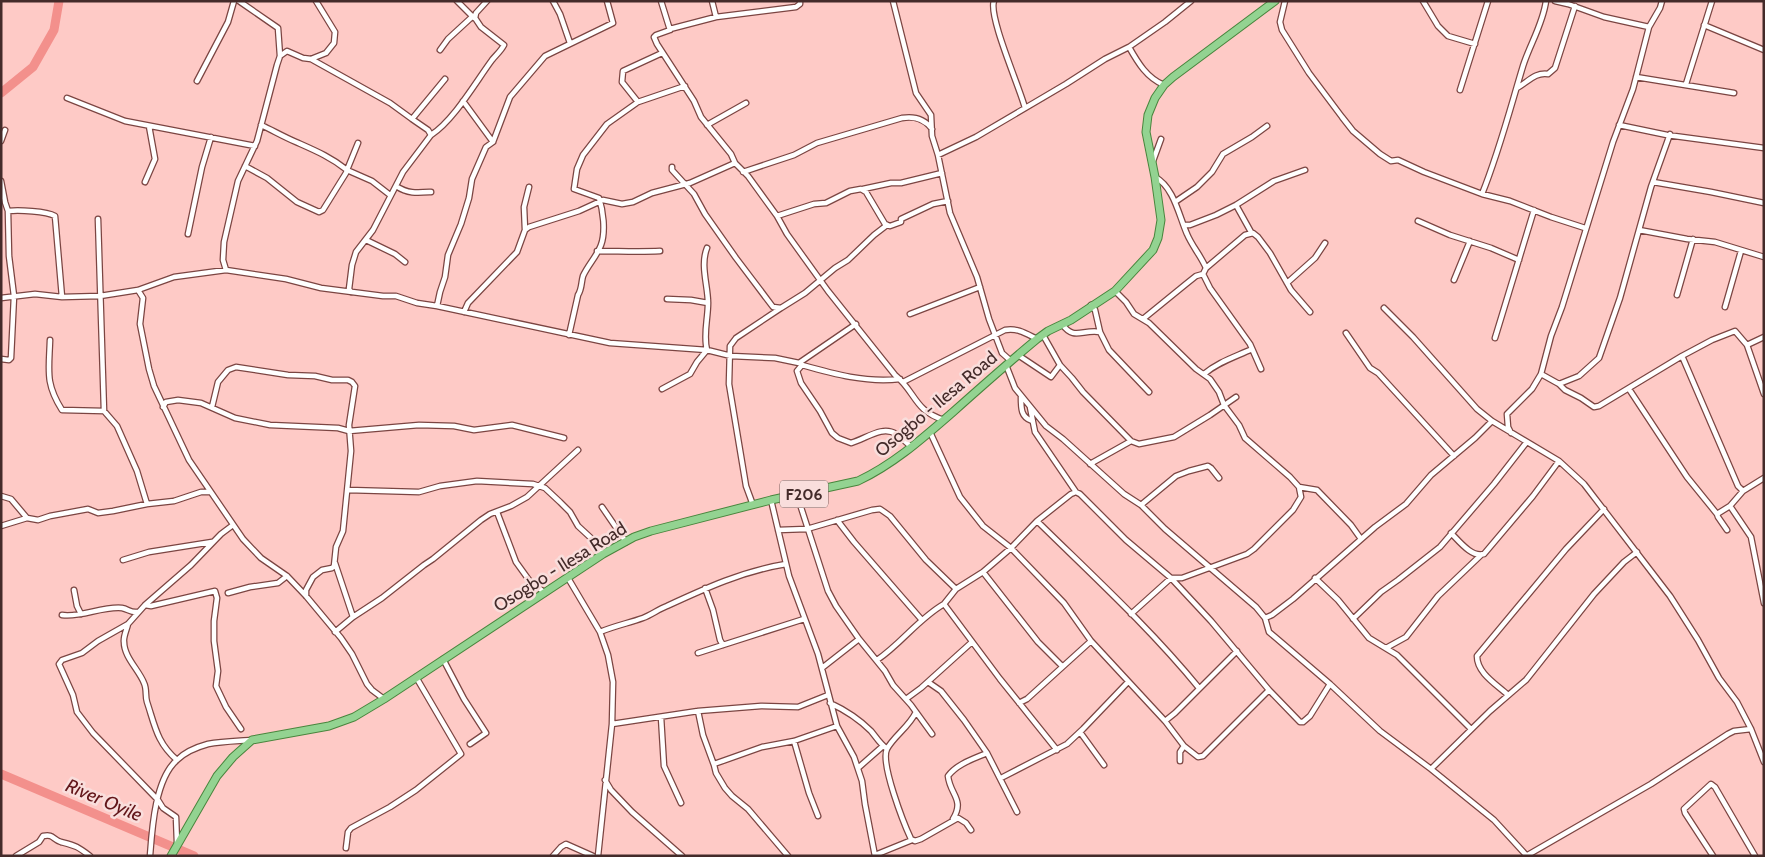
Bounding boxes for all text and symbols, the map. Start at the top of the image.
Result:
street label: Osogbo - Ilesa Road [870,347,1002,461]
road number: F206 [780,480,828,508]
street label: Osogbo - Ilesa Road [489,517,631,617]
water label: River Oyile [62,774,146,826]

